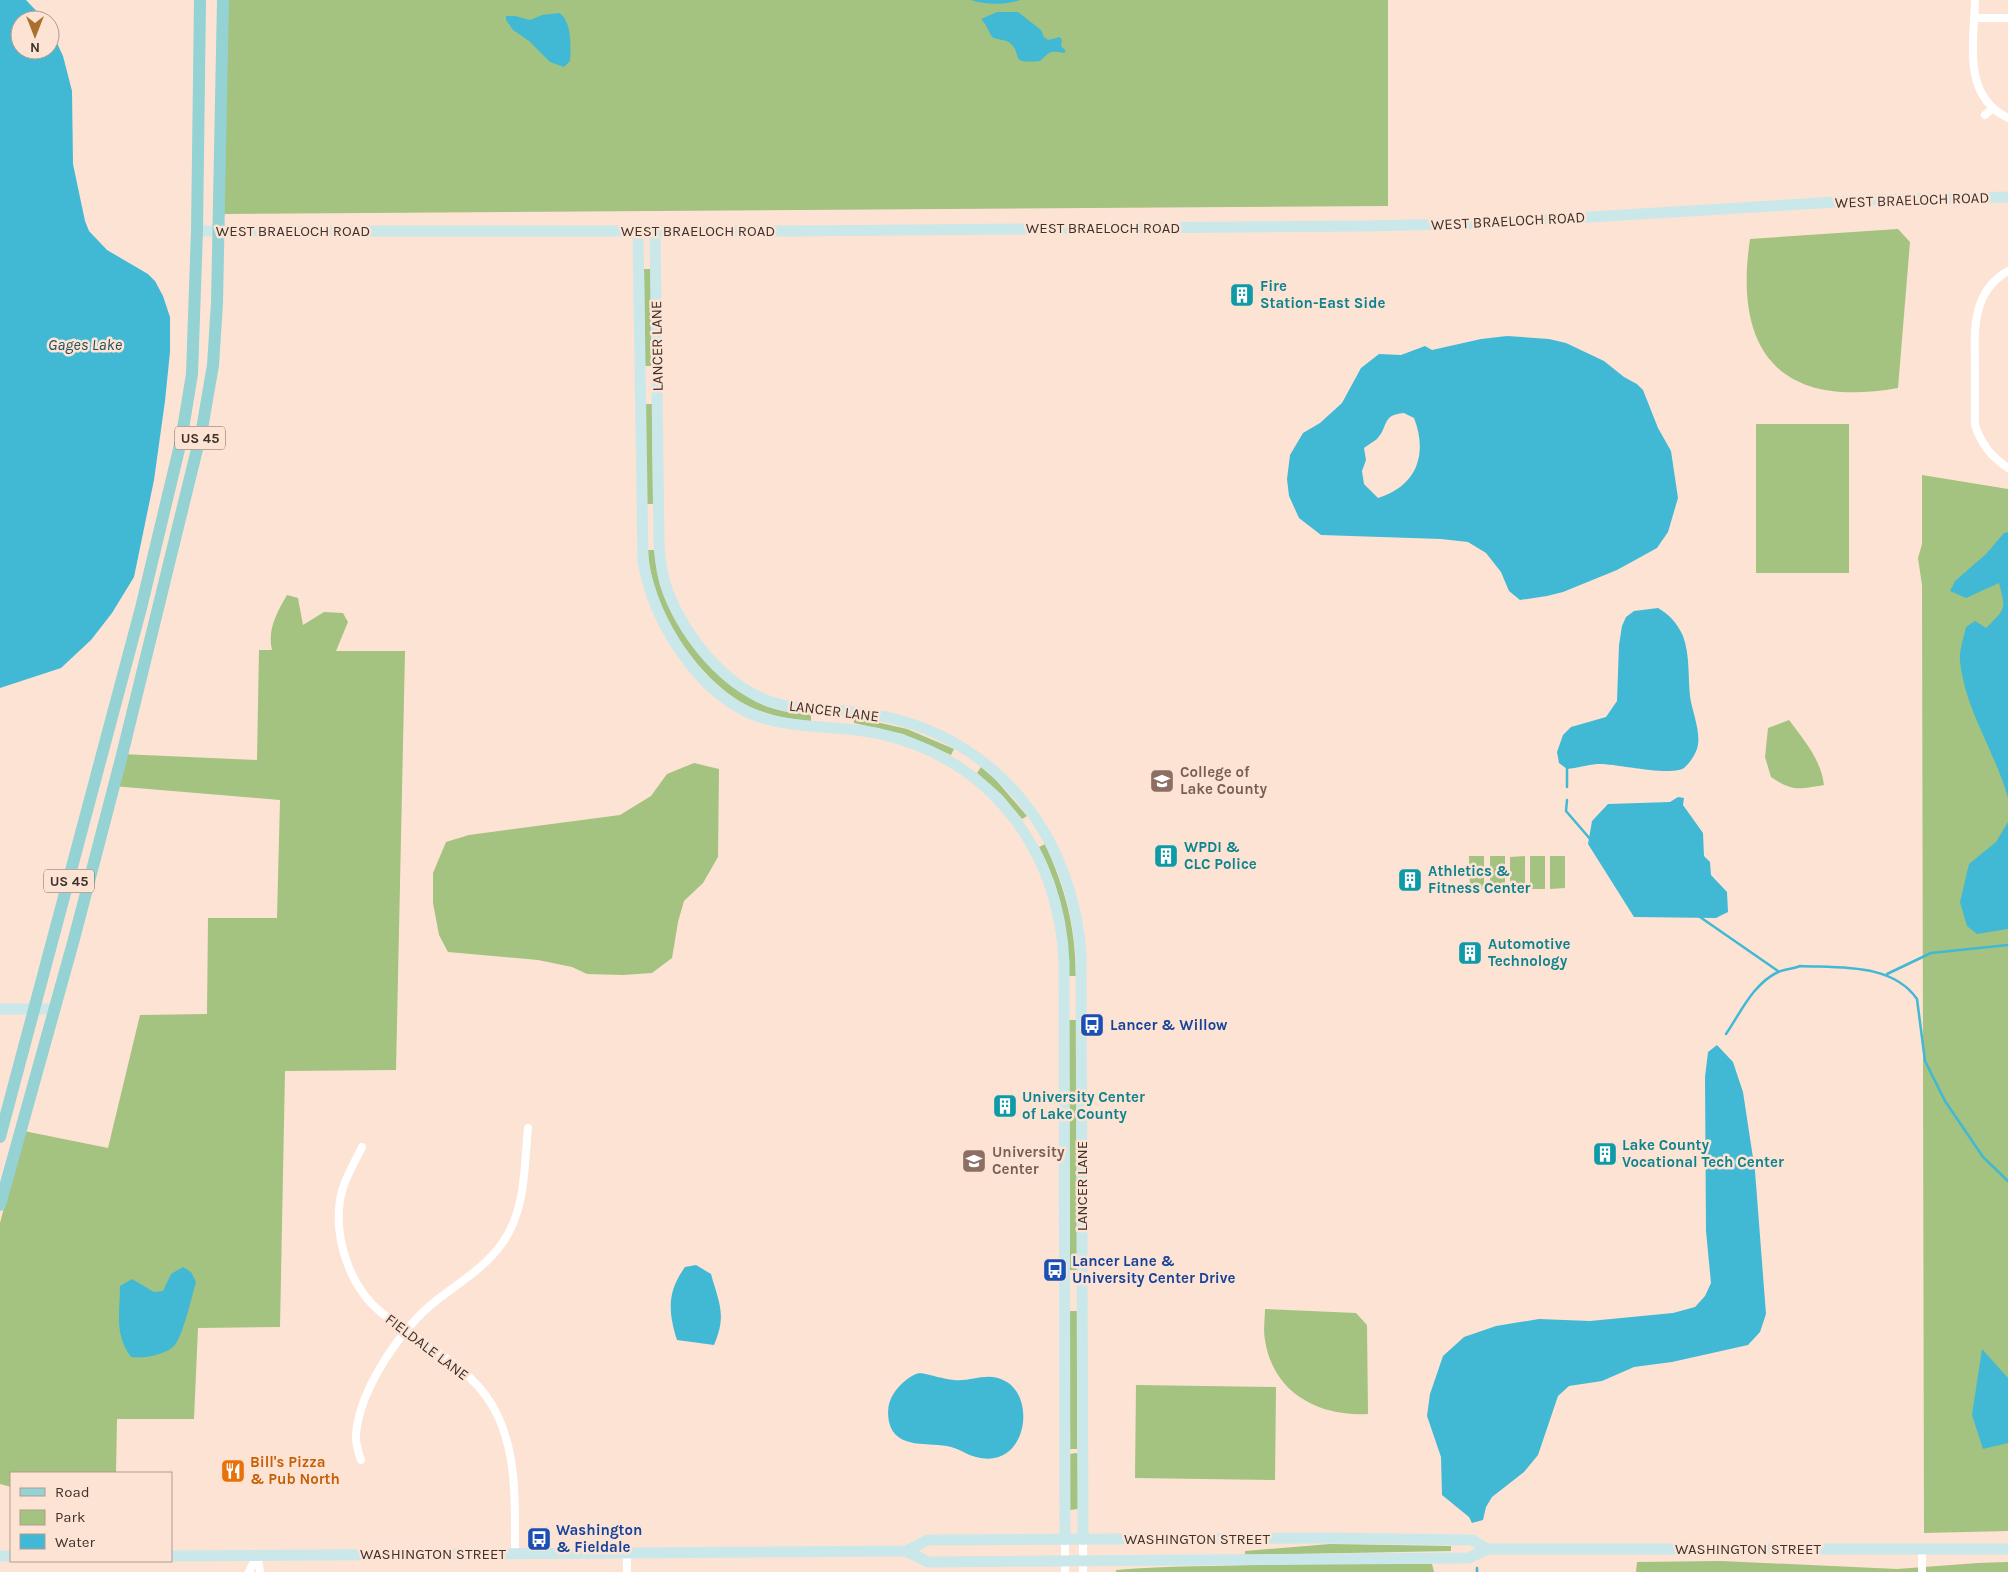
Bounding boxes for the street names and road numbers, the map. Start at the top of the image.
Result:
street label: WEST BRAELOCH ROAD [1835,188,1989,212]
street label: WEST BRAELOCH ROAD [1430,208,1586,234]
street label: WEST BRAELOCH ROAD [1026,219,1180,237]
street label: WEST BRAELOCH ROAD [216,222,370,240]
street label: WEST BRAELOCH ROAD [621,222,775,240]
street label: LANCER LANE [647,301,667,391]
road number: US 45 [175,426,225,449]
street label: LANCER LANE [788,697,880,725]
road number: US 45 [44,869,94,892]
street label: LANCER LANE [1073,1141,1091,1231]
street label: FIELDALE LANE [382,1310,472,1384]
street label: WASHINGTON STREET [1124,1530,1270,1548]
street label: WASHINGTON STREET [1675,1540,1821,1558]
street label: WASHINGTON STREET [360,1545,506,1563]

